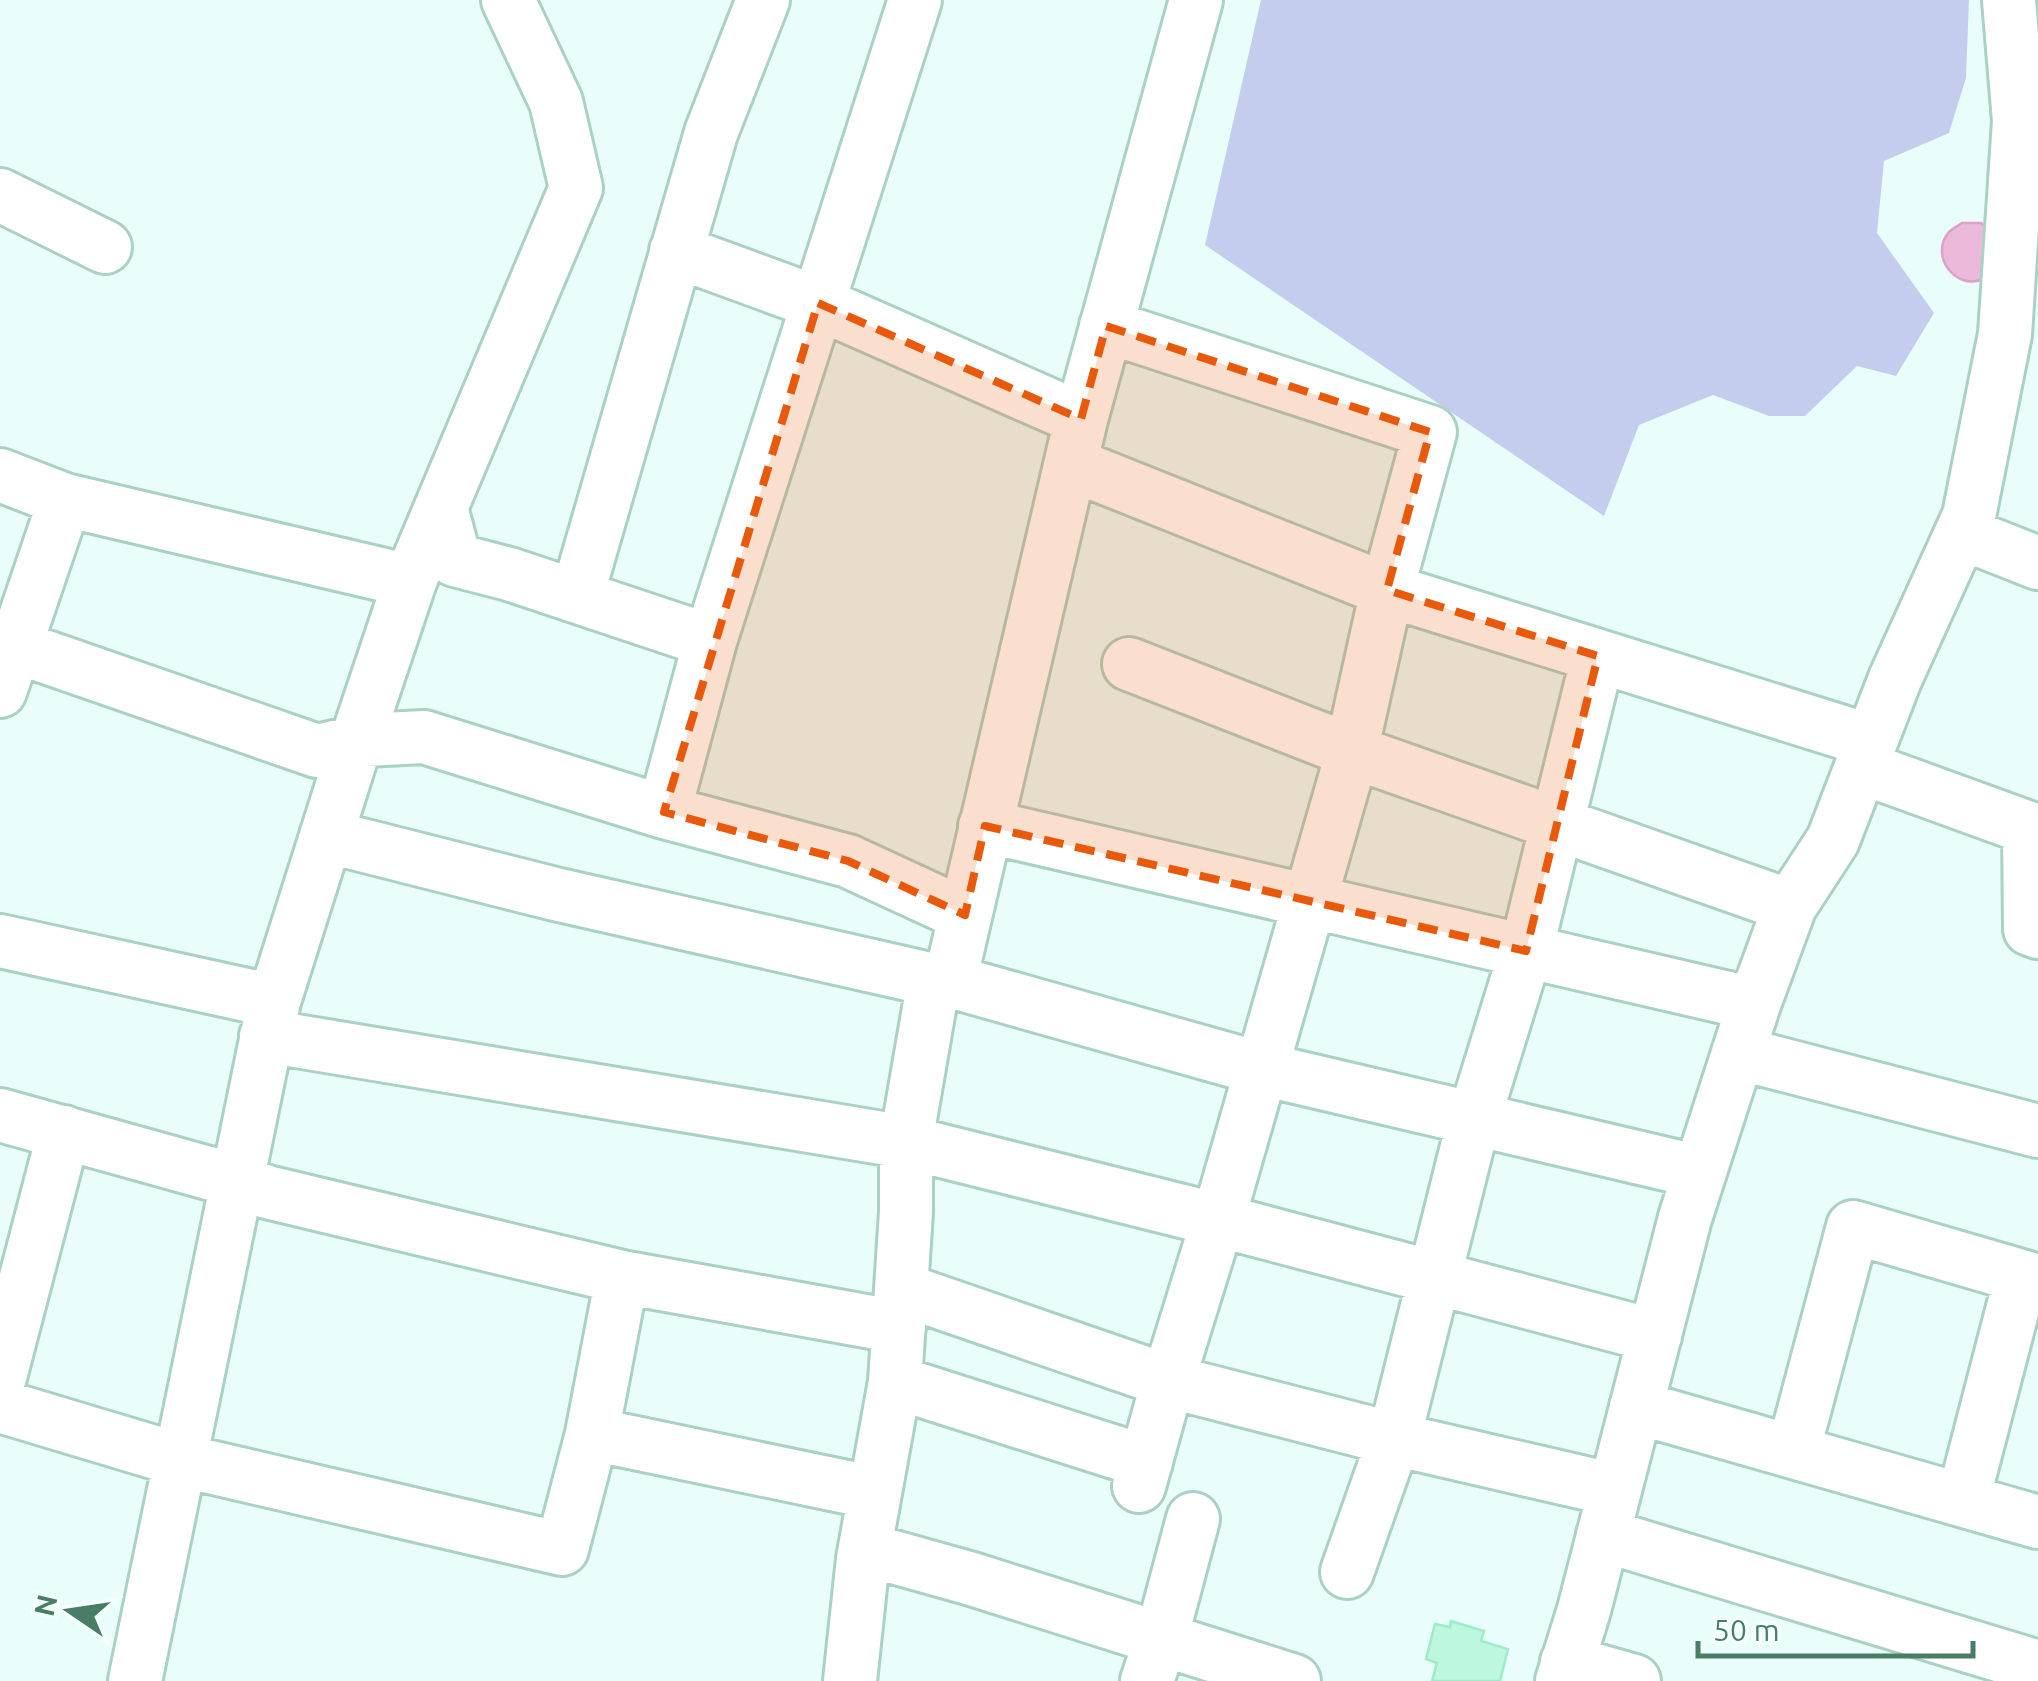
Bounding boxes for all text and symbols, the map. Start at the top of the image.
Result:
north arrow [20,1561,120,1661]
text: N [28,1592,63,1619]
scale bar [1698,1596,1973,1658]
text: 50 m [1713,1613,1780,1647]

